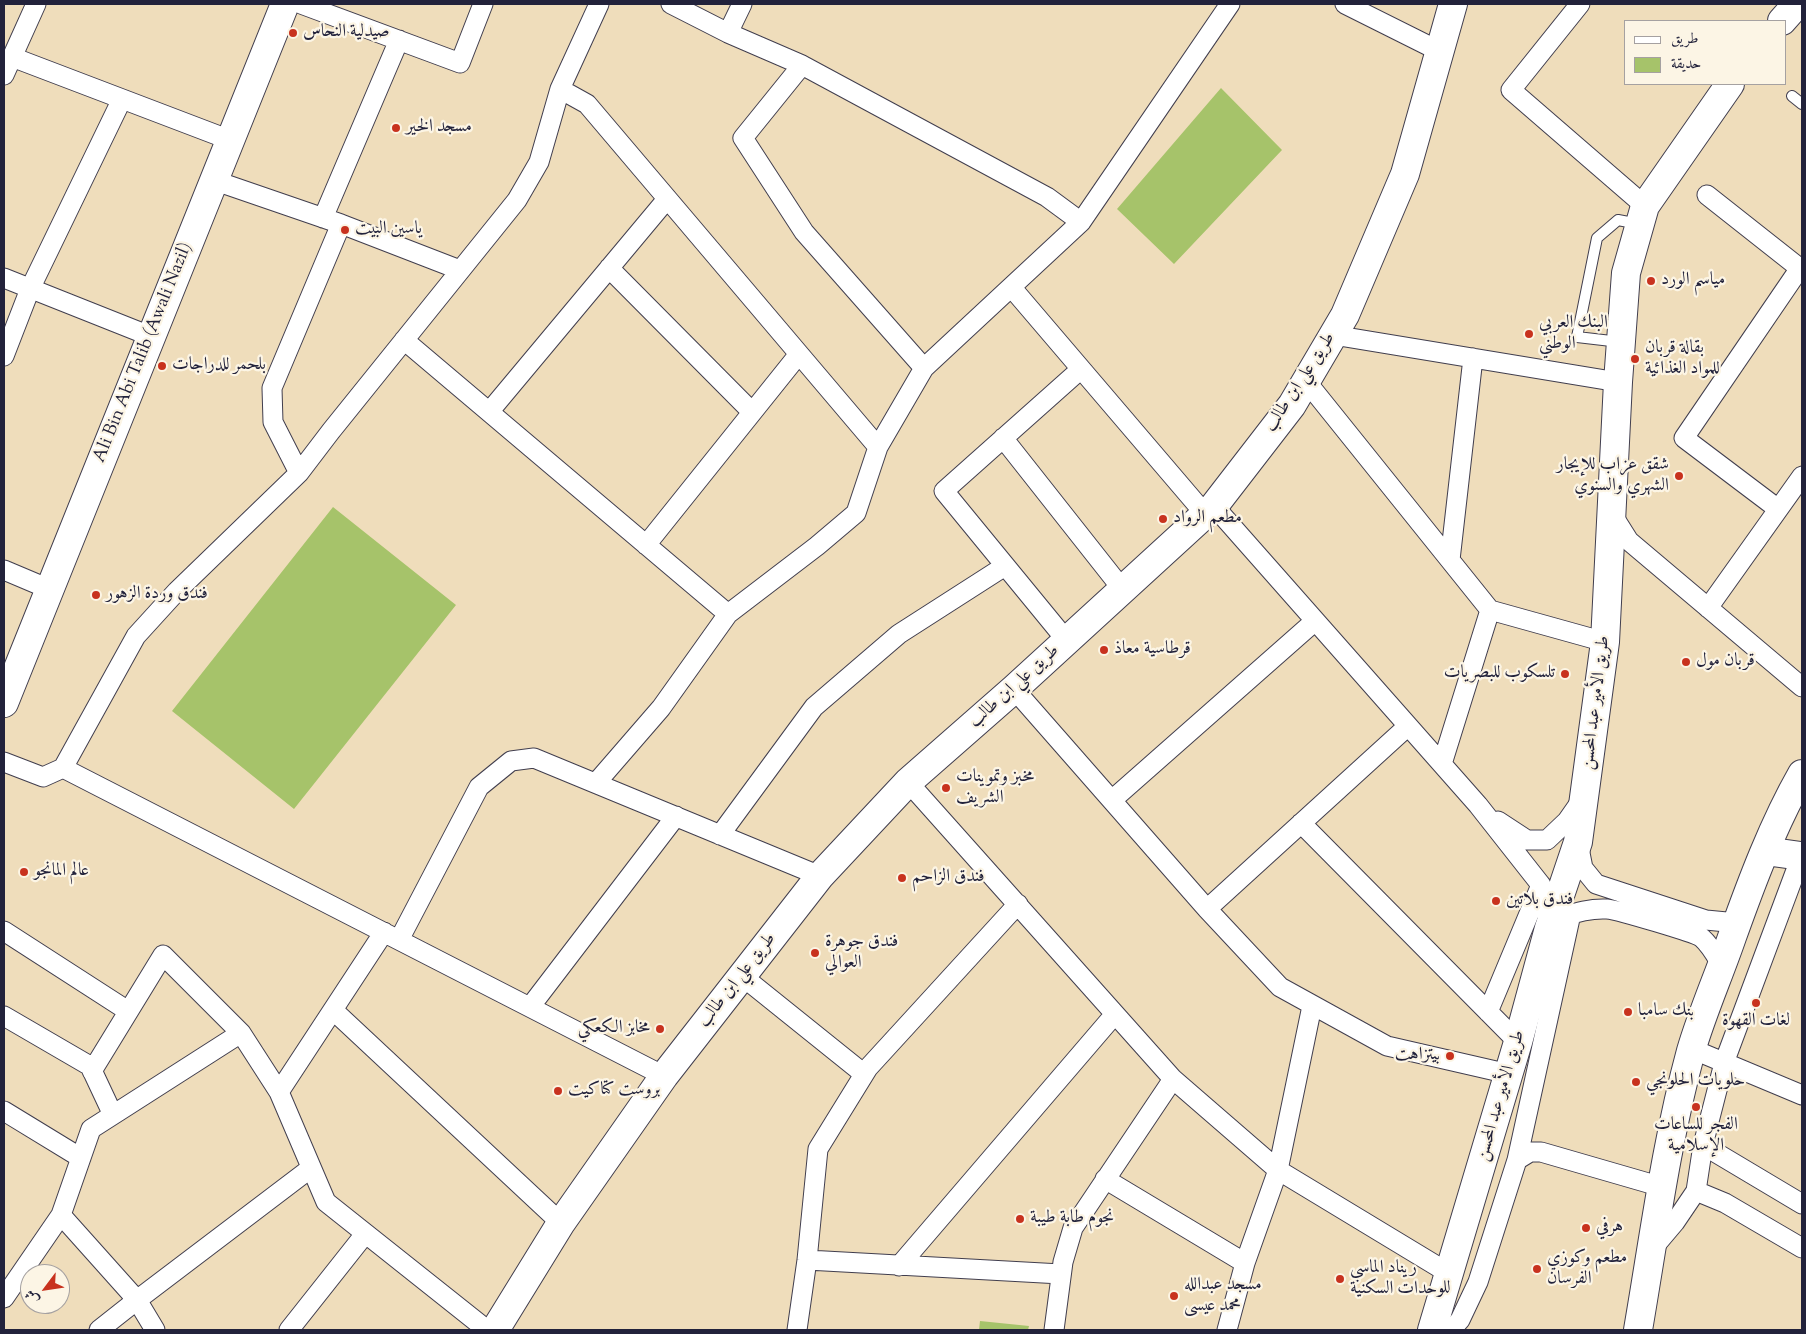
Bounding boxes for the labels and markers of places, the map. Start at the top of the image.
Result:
place label: صيدلية النحاس [303,22,390,44]
marker: صيدلية النحاس [287,27,299,39]
place label: مسجد الخير [406,117,472,139]
marker: مسجد الخير [390,122,402,134]
place label: ياسين البيت [355,219,422,241]
marker: ياسين البيت [339,224,351,236]
place label: مياسم الورد [1661,270,1725,292]
marker: مياسم الورد [1645,275,1657,287]
place label: البنك العربي الوطني [1539,313,1608,356]
marker: البنك العربي الوطني [1523,328,1535,340]
place label: بقالة قربان للمواد الغذائية [1645,338,1720,380]
marker: بقالة قربان للمواد الغذائية [1629,353,1641,365]
place label: بلحمر للدراجات [172,355,266,377]
marker: بلحمر للدراجات [156,360,168,372]
place label: شقق عزاب للإيجار الشهري والسنوي [1557,455,1669,498]
marker: شقق عزاب للإيجار الشهري والسنوي [1673,470,1685,482]
place label: مطعم الرواد [1173,508,1242,530]
marker: مطعم الرواد [1157,513,1169,525]
place label: فندق وردة الزهور [106,584,208,606]
marker: فندق وردة الزهور [90,589,102,601]
place label: قرطاسية معاذ [1114,639,1191,661]
marker: قرطاسية معاذ [1098,644,1110,656]
place label: قربان مول [1696,651,1755,673]
marker: قربان مول [1680,656,1692,668]
place label: تلسكوب للبصريات [1444,663,1555,685]
marker: تلسكوب للبصريات [1559,668,1571,680]
place label: مخبز وتموينات الشريف [956,767,1034,810]
marker: مخبز وتموينات الشريف [940,782,952,794]
place label: عالم المانجو [34,861,89,883]
marker: عالم المانجو [18,866,30,878]
place label: فندق الزاحم [912,867,985,889]
marker: فندق الزاحم [896,872,908,884]
place label: فندق بلاتين [1506,890,1573,912]
marker: فندق بلاتين [1490,895,1502,907]
place label: فندق جوهرة العوالي [825,932,898,974]
marker: فندق جوهرة العوالي [809,947,821,959]
marker: لغات القهوة [1750,997,1762,1009]
place label: بنك سامبا [1638,1001,1694,1023]
marker: بنك سامبا [1622,1006,1634,1018]
place label: لغات القهوة [1722,1011,1790,1033]
place label: مخابز الكعكي [578,1018,650,1040]
marker: مخابز الكعكي [654,1023,666,1035]
place label: بيتزاهت [1395,1045,1440,1067]
marker: بيتزاهت [1444,1050,1456,1062]
place label: حلويات الحلونجي [1646,1071,1745,1093]
marker: حلويات الحلونجي [1630,1076,1642,1088]
place label: بروست كتاكيت [568,1080,660,1102]
marker: بروست كتاكيت [552,1085,564,1097]
marker: الفجر للساعات الإسلامية [1690,1101,1702,1113]
place label: الفجر للساعات الإسلامية [1654,1115,1738,1158]
place label: نجوم طابة طيبة [1030,1208,1114,1230]
marker: نجوم طابة طيبة [1014,1213,1026,1225]
place label: هرفي [1596,1217,1623,1239]
marker: هرفي [1580,1222,1592,1234]
place label: مطعم وكوزي الفرسان [1547,1248,1627,1290]
place label: ريناد الماسي للوحدات السكنية [1350,1258,1451,1300]
marker: مطعم وكوزي الفرسان [1531,1263,1543,1275]
marker: ريناد الماسي للوحدات السكنية [1334,1273,1346,1285]
place label: مسجد عبدالله محمد عيسى [1184,1275,1262,1318]
marker: مسجد عبدالله محمد عيسى [1168,1290,1180,1302]

